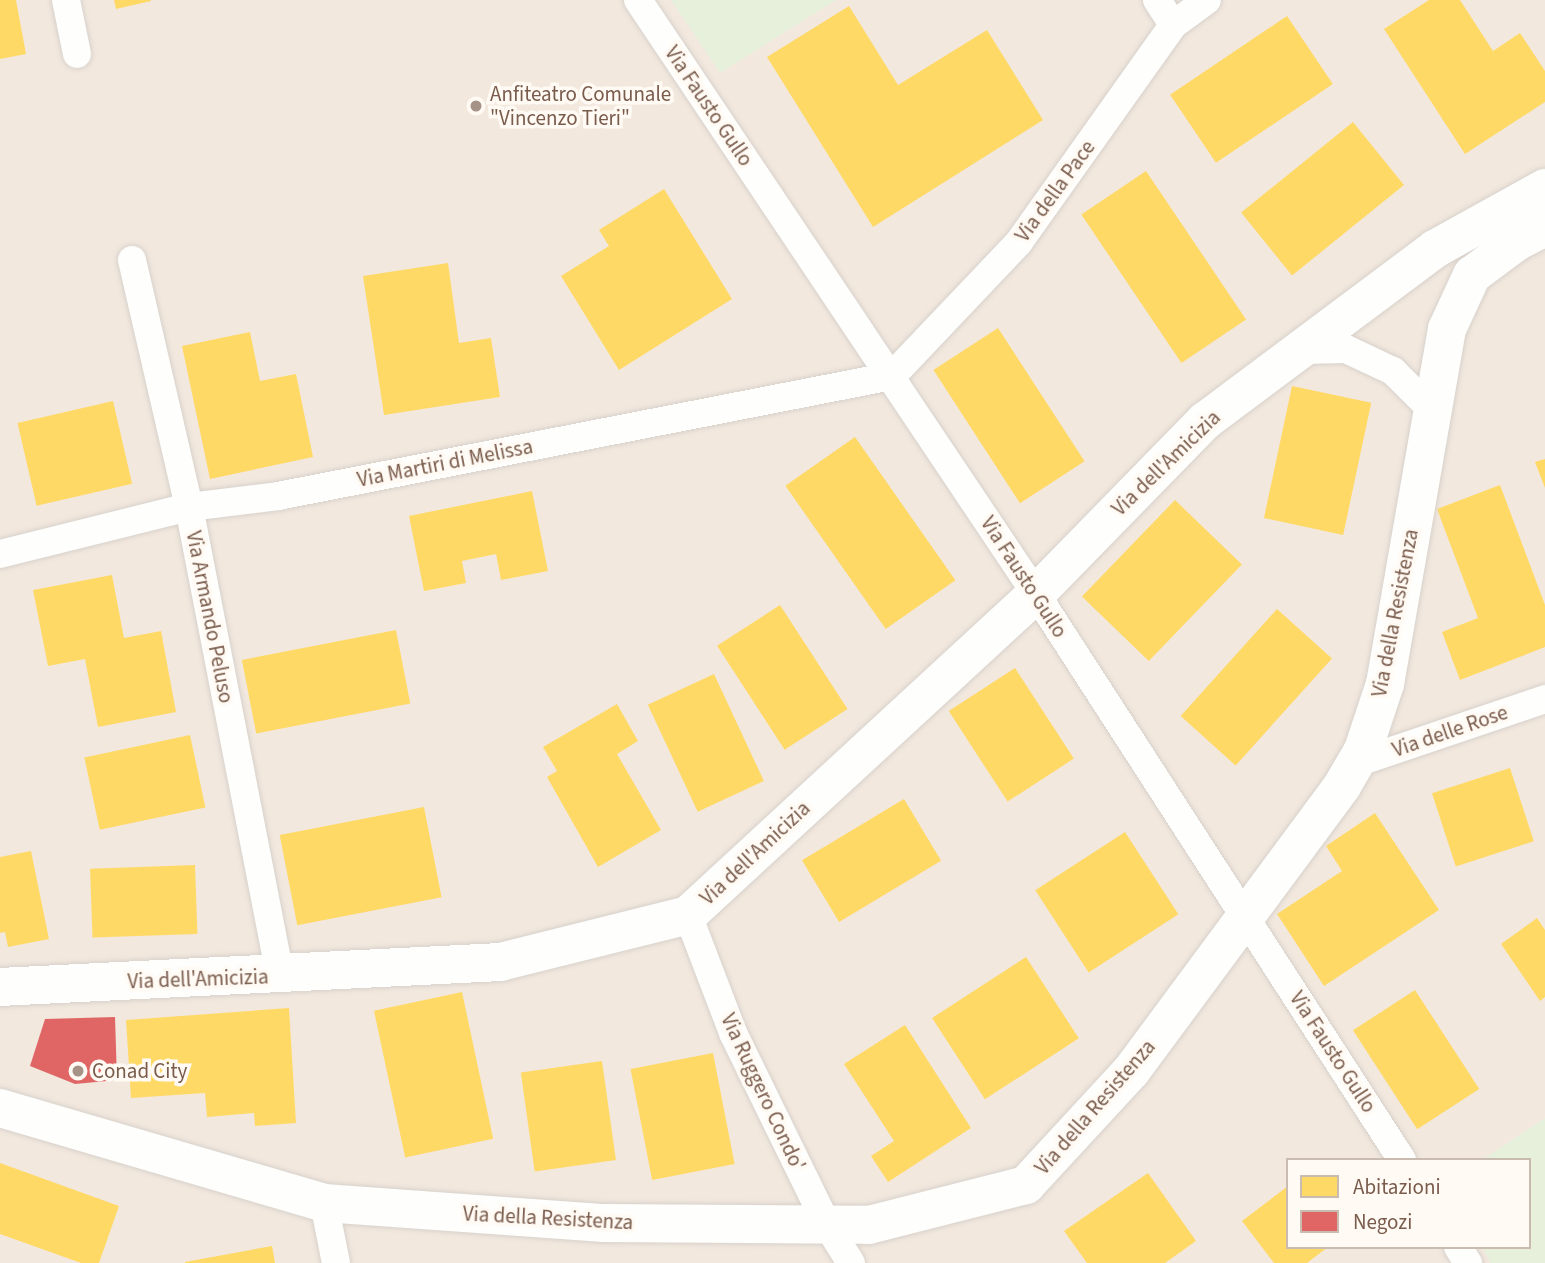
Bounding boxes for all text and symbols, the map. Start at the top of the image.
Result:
street label: Via Fausto Gullo [659,41,759,171]
place label: Anfiteatro Comunale "Vincenzo Tieri" [490,81,671,131]
marker: Anfiteatro Comunale "Vincenzo Tieri" [468,98,484,114]
street label: Via della Pace [1010,135,1100,247]
street label: Via dell'Amicizia [1107,405,1225,521]
street label: Via Martiri di Melissa [355,434,535,492]
street label: Via Fausto Gullo [975,512,1073,642]
street label: Via della Resistenza [1366,527,1424,699]
street label: Via Armando Peluso [181,529,239,705]
street label: Via delle Rose [1389,699,1511,763]
street label: Via dell'Amicizia [695,796,815,910]
street label: Via dell'Amicizia [127,964,269,994]
street label: Via Fausto Gullo [1284,987,1382,1117]
street label: Via Ruggero Condo' [716,1009,810,1175]
street label: Via della Resistenza [1030,1034,1160,1180]
place label: Conad City [92,1058,187,1084]
marker: Conad City [70,1063,86,1079]
legend [1286,1158,1531,1249]
text: Abitazioni [1353,1172,1441,1202]
street label: Via della Resistenza [462,1201,634,1235]
text: Negozi [1353,1207,1412,1237]

